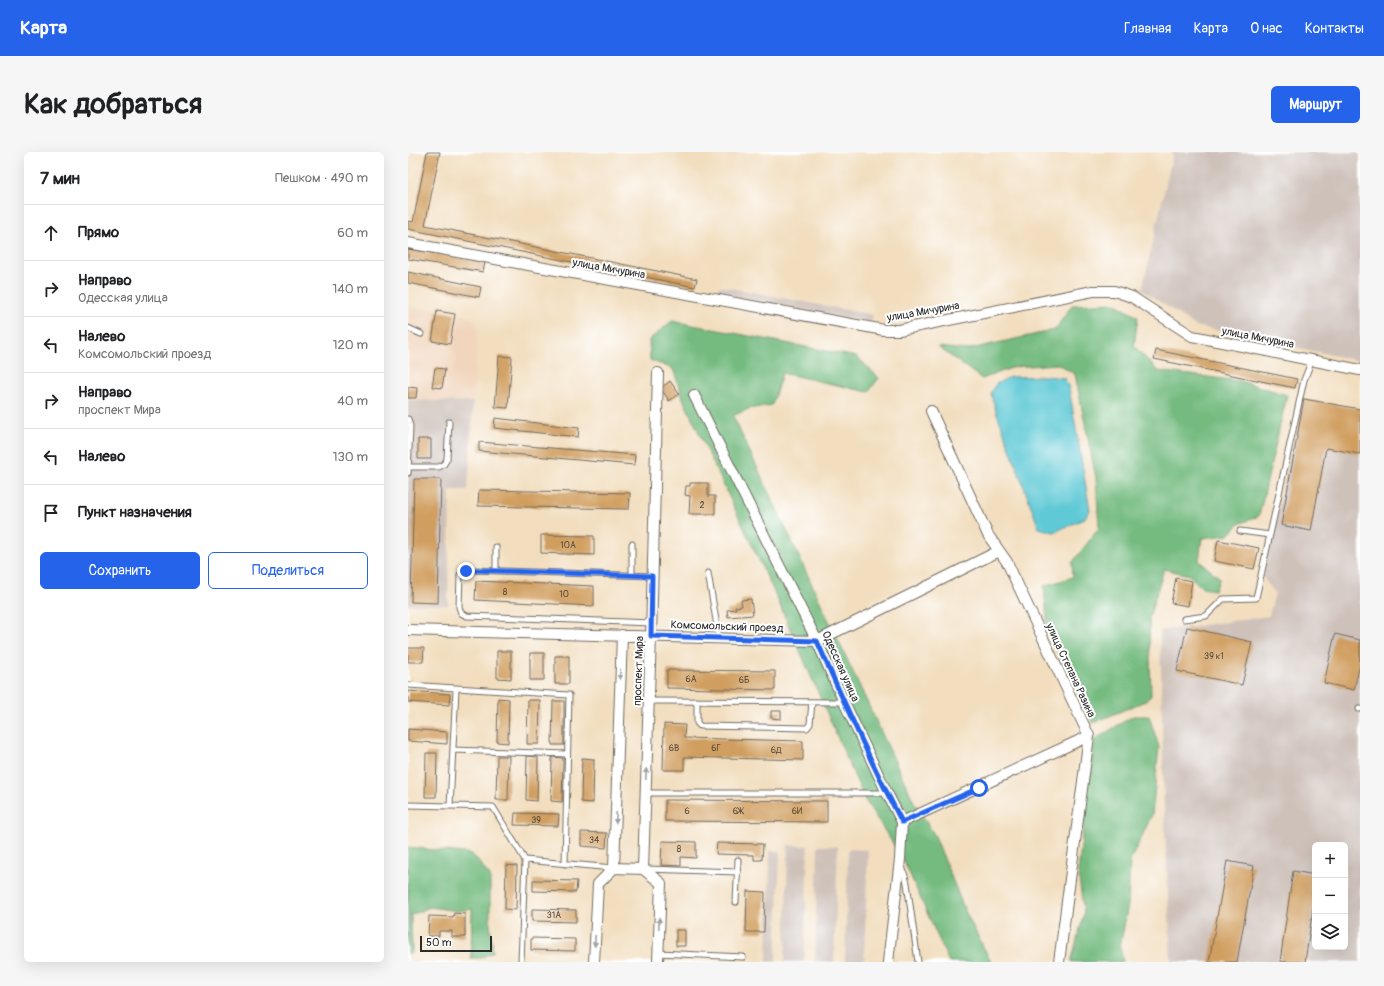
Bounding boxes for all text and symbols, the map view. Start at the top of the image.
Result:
text: Карта [20,16,67,40]
text: Главная [1124,20,1171,37]
text: Карта [1193,20,1228,37]
text: О нас [1250,20,1283,37]
text: Контакты [1305,20,1364,37]
button: Маршрут [1271,86,1360,123]
text: Как добраться [24,87,202,122]
text: 7 мин [40,168,80,189]
text: Пешком · 490 m [275,170,368,186]
icon: ahead [40,222,62,244]
text: Прямо [78,223,119,242]
text: 60 m [337,225,368,241]
street label: улица Мичурина [571,256,646,281]
text: Направо [78,271,132,290]
icon: right [40,278,62,300]
text: 140 m [332,281,368,297]
text: Одесская улица [78,290,168,306]
street label: улица Мичурина [885,299,960,324]
street label: улица Мичурина [1220,324,1295,351]
text: Налево [78,327,125,346]
icon: left [40,334,62,356]
text: 120 m [332,337,368,353]
text: Комсомольский проезд [78,346,211,362]
text: Направо [78,383,132,402]
icon: right [40,390,62,412]
text: 40 m [337,393,368,409]
text: проспект Мира [78,402,161,418]
icon: left [40,446,62,468]
text: Налево [78,447,125,466]
text: 130 m [332,449,368,465]
house number: 2 [699,500,705,511]
icon: arrive [40,502,62,524]
text: Пункт назначения [78,503,192,522]
house number: 10А [560,540,576,551]
button: Сохранить [40,552,200,589]
button: Поделиться [208,552,368,589]
route end [457,562,475,580]
house number: 8 [503,587,508,598]
house number: 10 [559,589,569,600]
street label: Комсомольский проезд [670,618,784,635]
street label: улица Степана Разина [1043,620,1098,719]
street label: Одесская улица [819,629,862,704]
street label: проспект Мира [631,636,646,706]
house number: 39 к1 [1204,651,1224,662]
one-way arrow [617,668,623,681]
house number: 6А [685,674,697,685]
house number: 6Б [739,675,749,686]
house number: 6В [669,743,679,754]
house number: 6Г [711,743,721,754]
house number: 6Д [771,745,782,756]
one-way arrow [643,767,649,780]
route start [970,779,988,797]
house number: 6 [684,806,690,817]
house number: 6Ж [733,806,745,817]
house number: 6И [792,806,803,817]
one-way arrow [613,812,619,825]
house number: 39 [531,815,541,826]
house number: 34 [589,835,600,846]
map controls [1312,842,1348,950]
button: + [1312,842,1348,878]
house number: 8 [677,844,682,855]
button: − [1312,878,1348,914]
house number: 31А [547,910,561,921]
button: layers [1312,914,1348,950]
one-way arrow [656,917,663,929]
scale bar [420,934,492,953]
one-way arrow [592,935,598,948]
text: 50 m [426,936,452,949]

